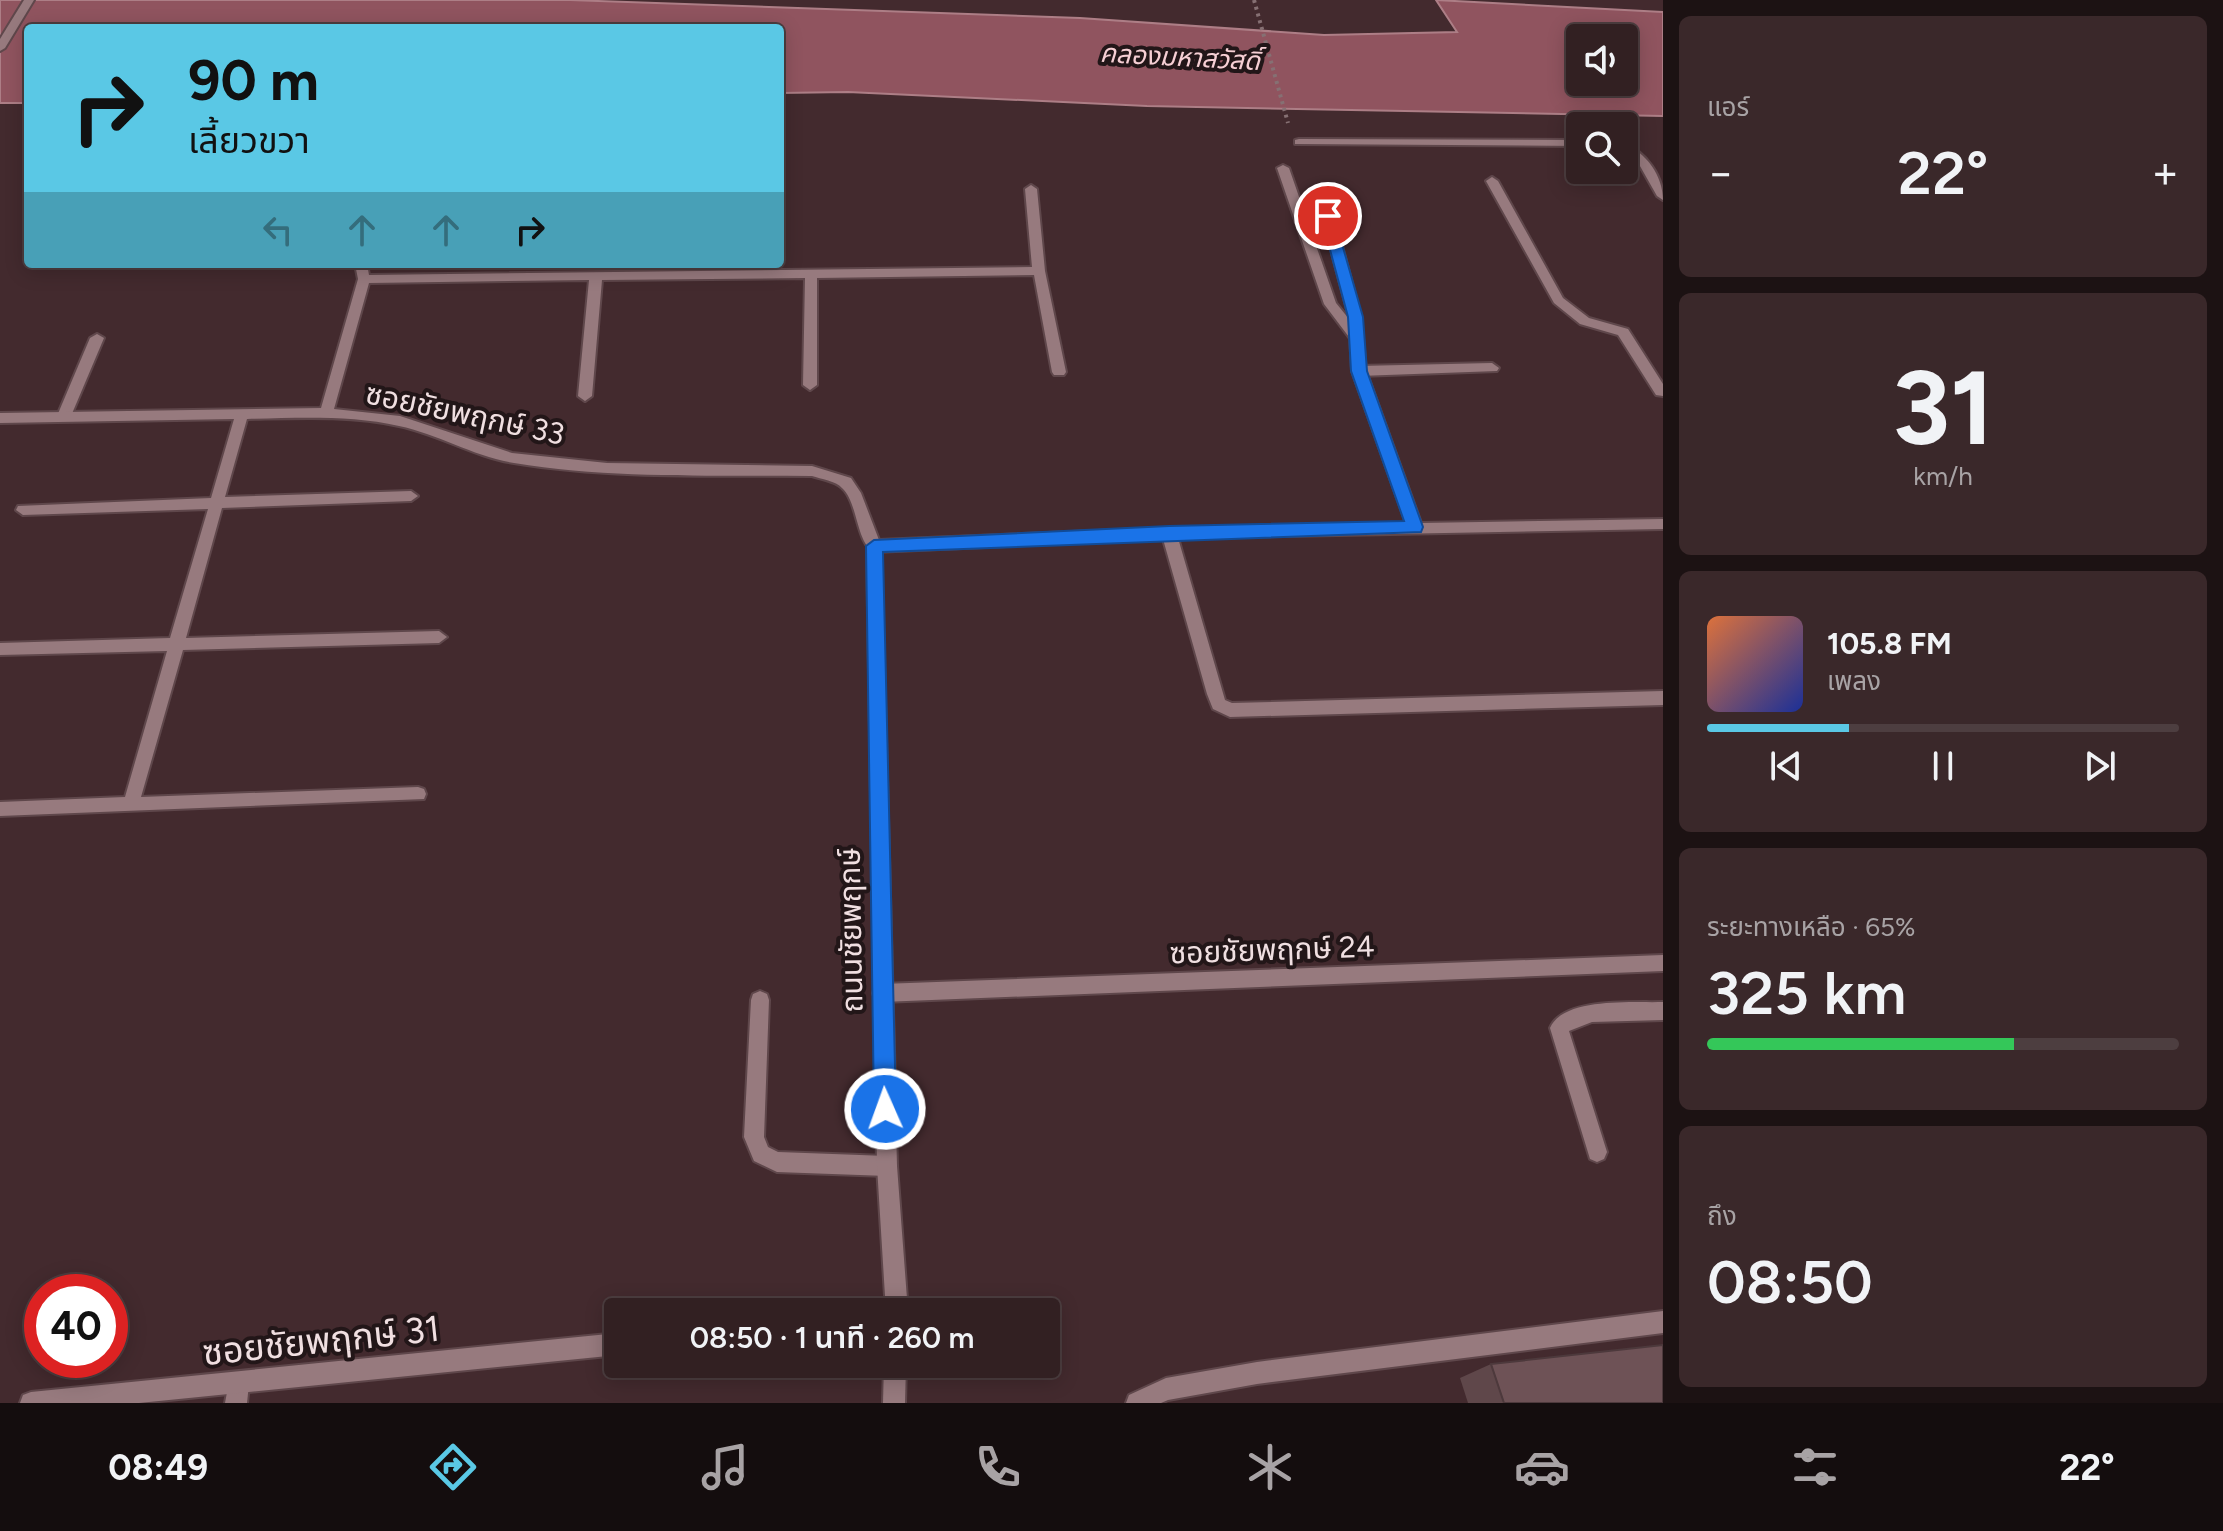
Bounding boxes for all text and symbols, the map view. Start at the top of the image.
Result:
map controls [1566,24,1638,184]
button: sound [1566,24,1638,96]
water label: คลองมหาสวัสดิ์ [1099,37,1268,78]
text: 90 m [188,47,319,114]
icon: right [56,56,160,160]
text: แอร์ [1707,91,1749,123]
button: search [1566,112,1638,184]
text: เลี้ยวขวา [188,119,310,162]
text: 22° [1898,137,1988,209]
text: − [1707,146,1734,199]
text: + [2152,146,2179,199]
pin [1294,182,1362,250]
icon: arrive [1306,194,1350,238]
icon: left [256,208,300,252]
icon: ahead [340,208,384,252]
icon: ahead [424,208,468,252]
icon: right [508,208,552,252]
text: 31 [1892,345,1994,470]
street label: ซอยชัยพฤกษ์ 33 [362,374,568,453]
text: km/h [1913,460,1973,492]
text: 105.8 FM [1827,625,1952,662]
text: เพลง [1827,665,1881,697]
icon: previous [1764,744,1808,788]
icon: pause [1921,744,1965,788]
icon: next [2078,744,2122,788]
street label: ถนนชัยพฤกษ์ [831,847,870,1013]
text: ระยะทางเหลือ · 65% [1707,911,1915,943]
street label: ซอยชัยพฤกษ์ 24 [1169,927,1375,972]
text: 325 km [1707,957,1906,1029]
position arrow [843,1067,927,1151]
text: ถึง [1707,1200,1737,1232]
text: 08:50 [1707,1246,1873,1318]
speed limit sign: 40 [24,1274,128,1378]
street label: ซอยชัยพฤกษ์ 31 [200,1307,442,1374]
text: 08:50 · 1 นาที · 260 m [690,1319,974,1356]
icon: directions [425,1439,481,1495]
icon: music [697,1439,753,1495]
icon: phone [970,1439,1026,1495]
icon: climate [1242,1439,1298,1495]
icon: car [1514,1439,1570,1495]
icon: filters [1787,1439,1843,1495]
text: 08:49 [108,1446,208,1489]
text: 22° [2059,1446,2115,1489]

